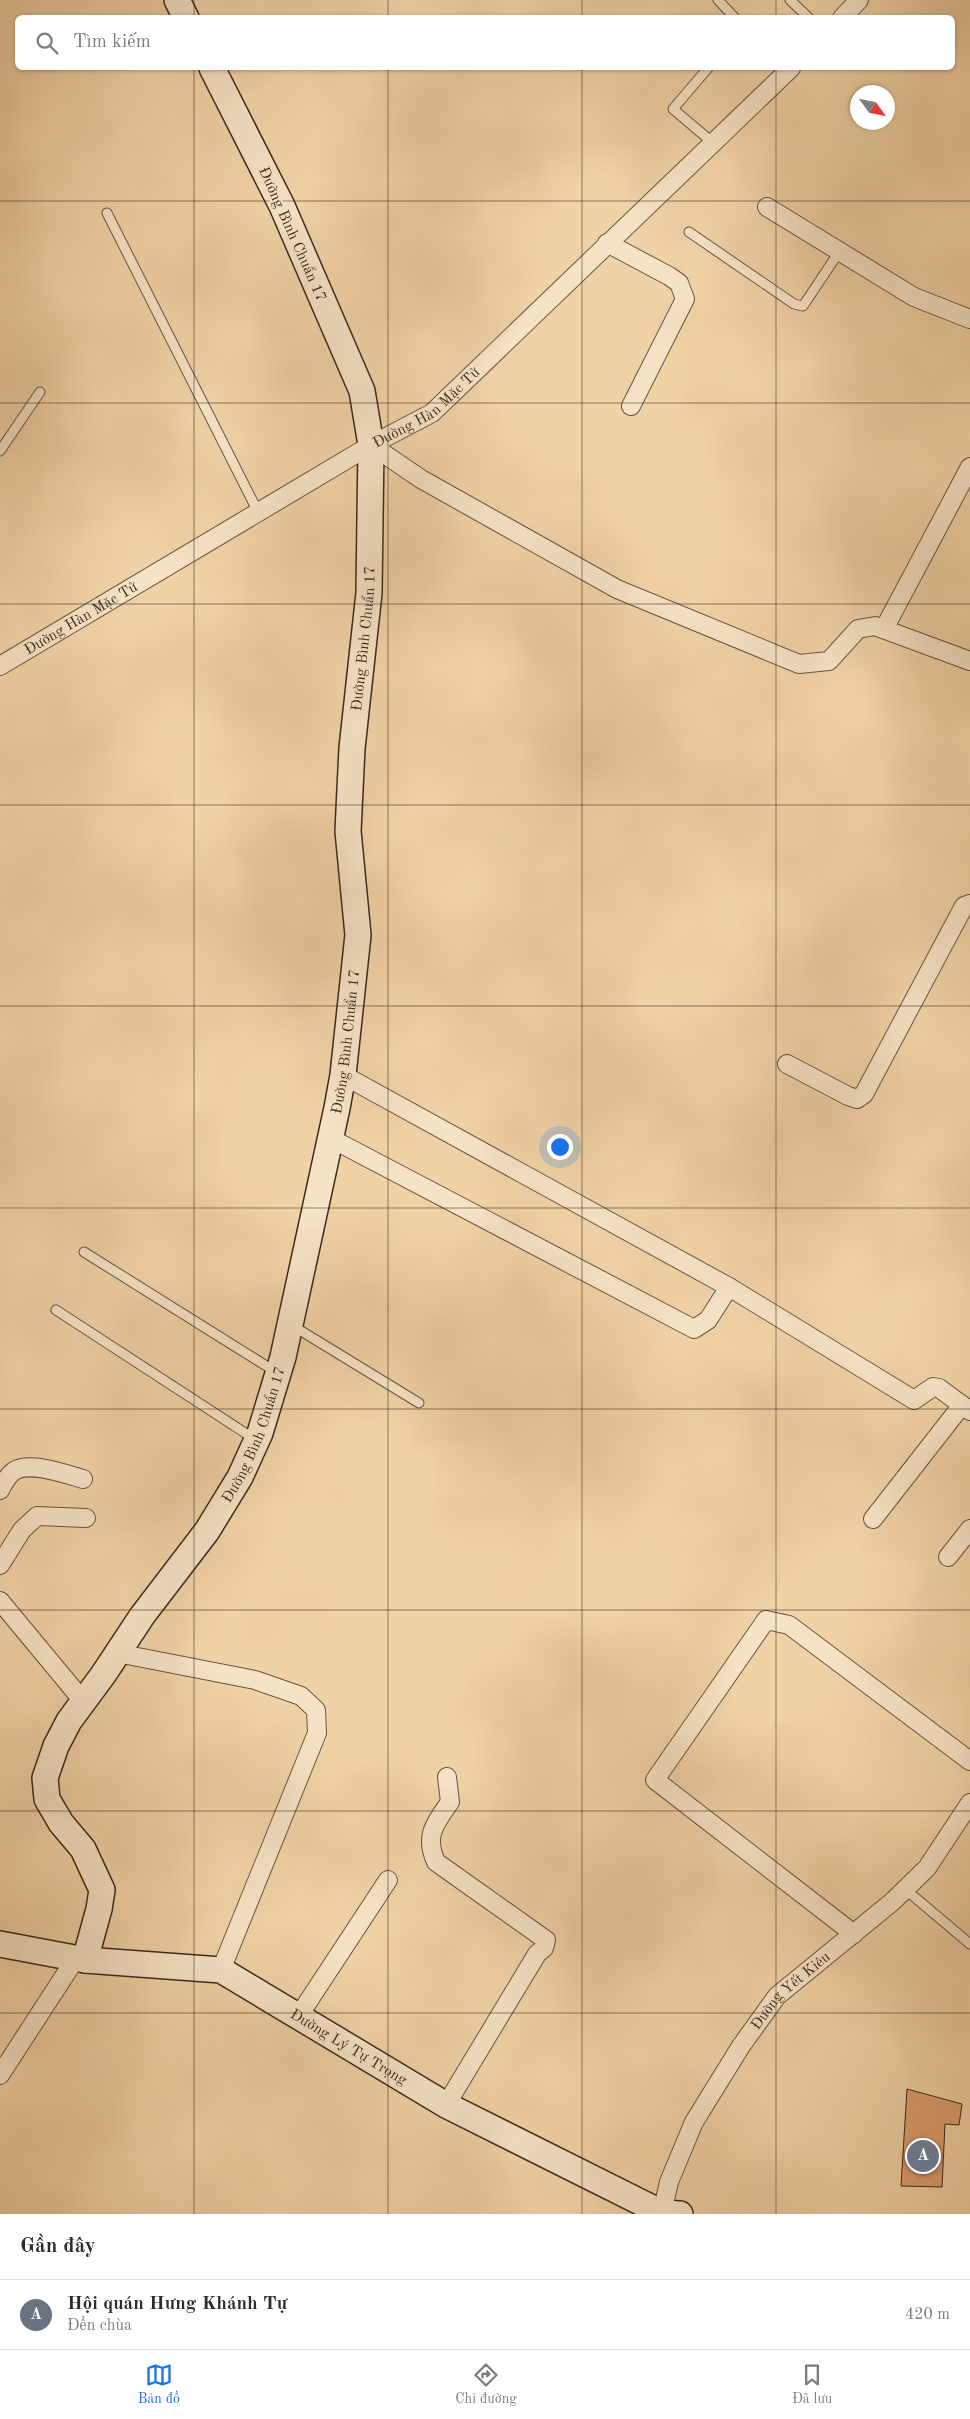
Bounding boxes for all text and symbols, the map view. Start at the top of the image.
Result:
search box [15,15,955,70]
icon: search [33,29,61,57]
text: Tìm kiếm [73,33,151,52]
north arrow [850,85,895,130]
street label: Đường Bình Chuẩn 17 [255,164,330,304]
street label: Đường Hàn Mặc Tử [371,365,484,452]
street label: Đường Bình Chuẩn 17 [350,566,378,712]
street label: Đường Hàn Mặc Tử [23,579,141,658]
street label: Đường Bình Chuẩn 17 [330,969,363,1116]
your location [547,1134,573,1160]
street label: Đường Bình Chuẩn 17 [220,1365,289,1506]
street label: Đường Yết Kiêu [749,1950,834,2033]
street label: Đường Lý Tự Trọng [287,2007,409,2089]
pin: A [907,2137,939,2175]
text: Gần đây [20,2236,96,2257]
text: Hội quán Hưng Khánh Tự [67,2295,287,2314]
text: A [30,2307,42,2323]
text: 420 m [905,2307,950,2323]
text: Đền chùa [67,2318,132,2334]
tab: Bản đồ [138,2361,180,2408]
tab: Chỉ đường [455,2361,517,2408]
tab: Đã lưu [792,2361,832,2408]

